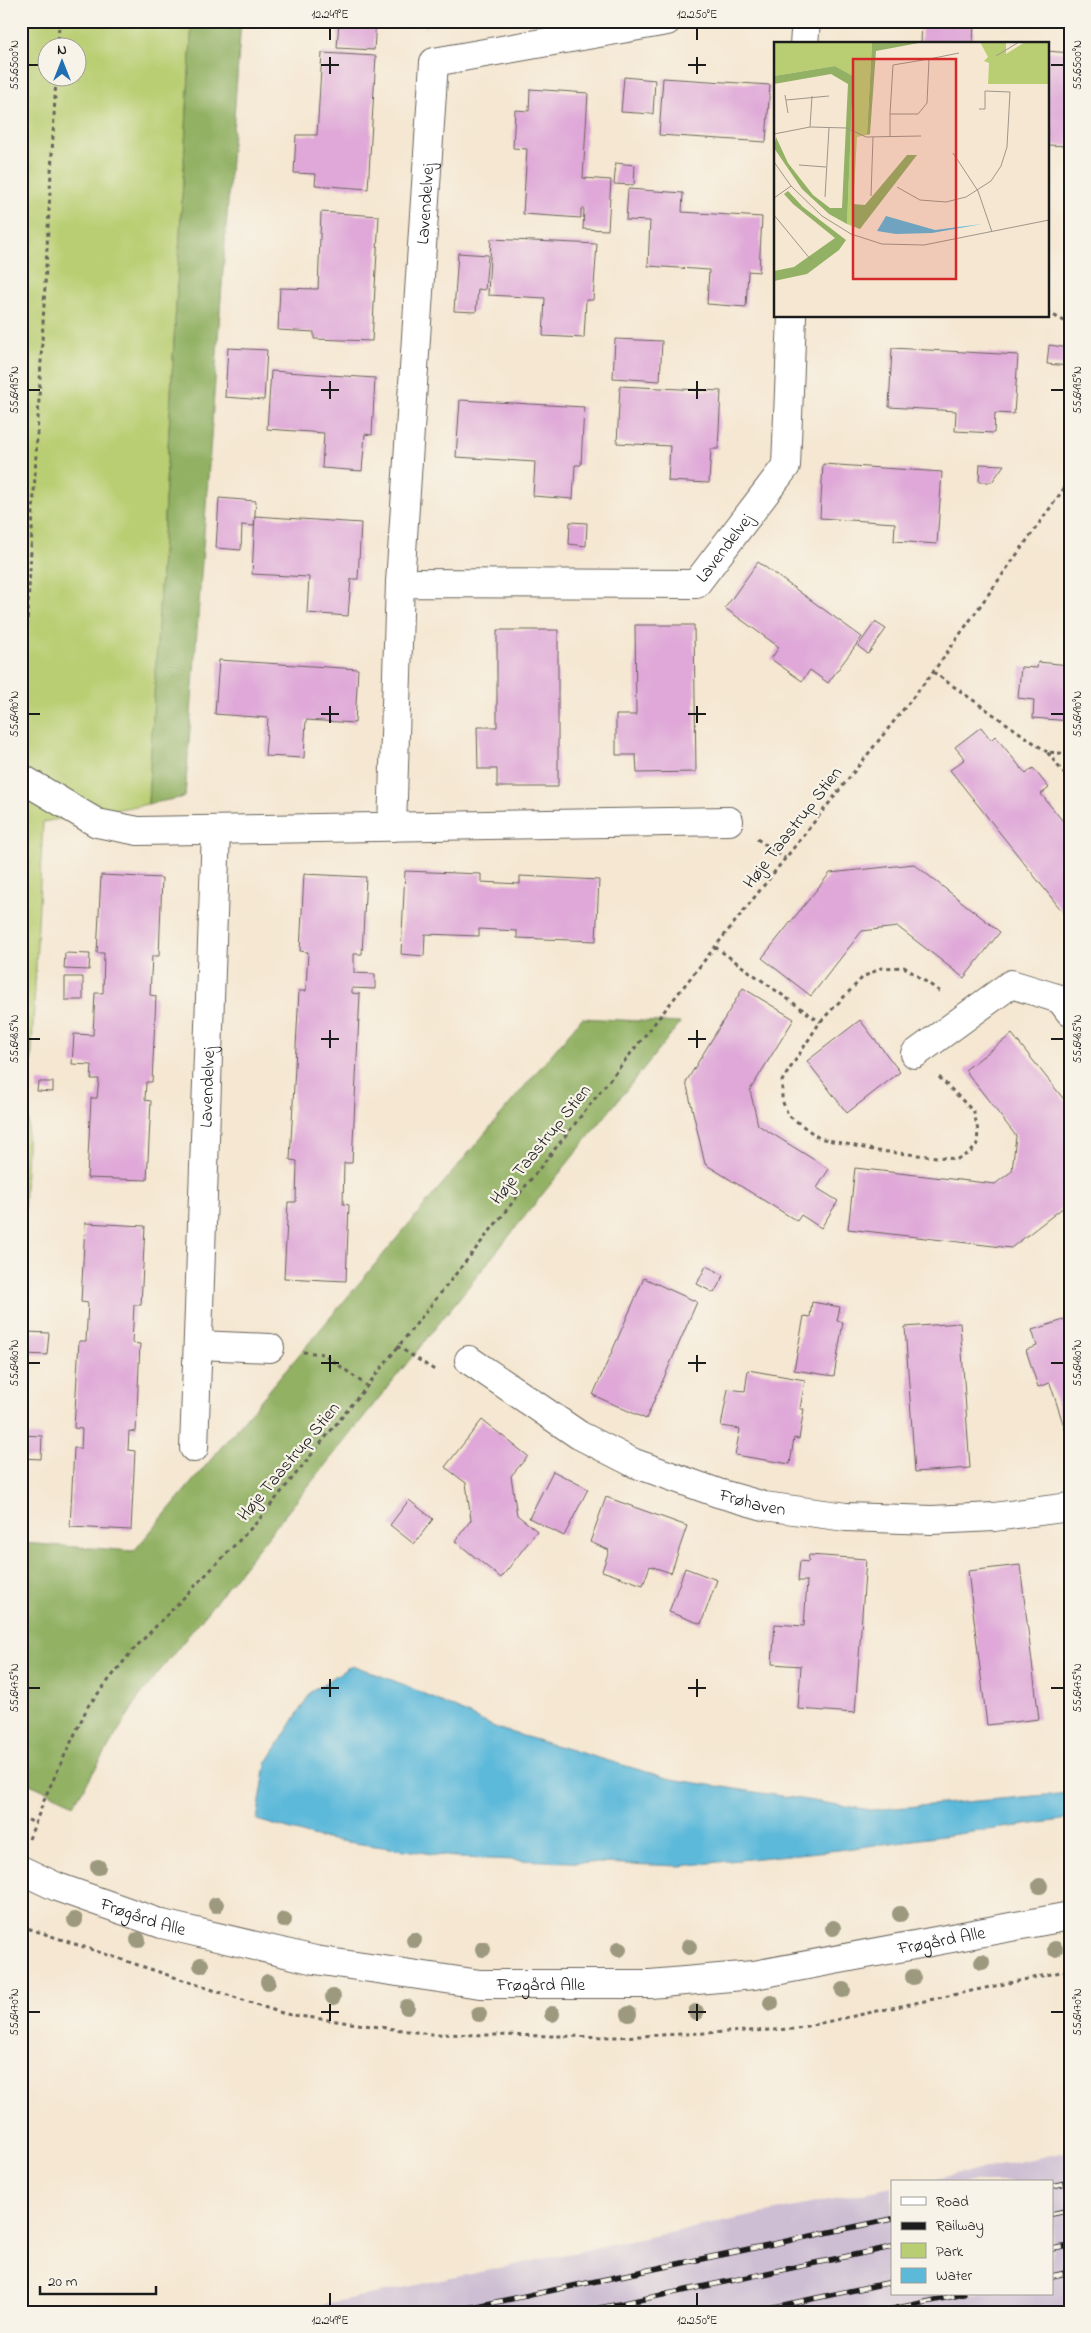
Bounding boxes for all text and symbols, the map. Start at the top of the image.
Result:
text: 12.249°E [311,6,349,24]
text: 12.250°E [677,6,717,24]
north arrow [38,38,88,88]
text: 55.6500°N [6,40,24,90]
text: N [57,40,67,61]
text: 55.6500°N [1069,40,1087,90]
inset map [774,42,1048,318]
street label: Lavendelvej [411,162,442,245]
text: 55.6495°N [6,366,24,414]
text: 55.6495°N [1069,366,1087,414]
street label: Lavendelvej [690,508,761,589]
text: 55.6490°N [6,691,24,737]
text: 55.6490°N [1069,691,1087,737]
street label: Høje Taastrup Stien [738,762,850,895]
text: 55.6485°N [6,1014,24,1064]
text: 55.6485°N [1069,1014,1087,1064]
street label: Lavendelvej [194,1046,223,1128]
street label: Høje Taastrup Stien [485,1079,598,1211]
text: 55.6480°N [6,1339,24,1387]
text: 55.6480°N [1069,1339,1087,1387]
street label: Høje Taastrup Stien [232,1397,347,1528]
street label: Frøhaven [715,1483,787,1524]
text: 55.6475°N [6,1663,24,1713]
text: 55.6475°N [1069,1663,1087,1713]
street label: Frøgård Alle [95,1892,189,1944]
street label: Frøgård Alle [895,1921,988,1963]
street label: Frøgård Alle [496,1973,586,2000]
text: 55.6470°N [6,1988,24,2036]
text: 55.6470°N [1069,1988,1087,2036]
legend [891,2180,1054,2296]
text: Road [936,2191,969,2213]
text: Railway [936,2215,984,2238]
text: Park [936,2241,964,2263]
scale bar [40,2263,156,2295]
text: Water [936,2265,972,2287]
text: 20 m [48,2271,78,2293]
text: 12.249°E [311,2312,349,2330]
text: 12.250°E [677,2312,717,2330]

